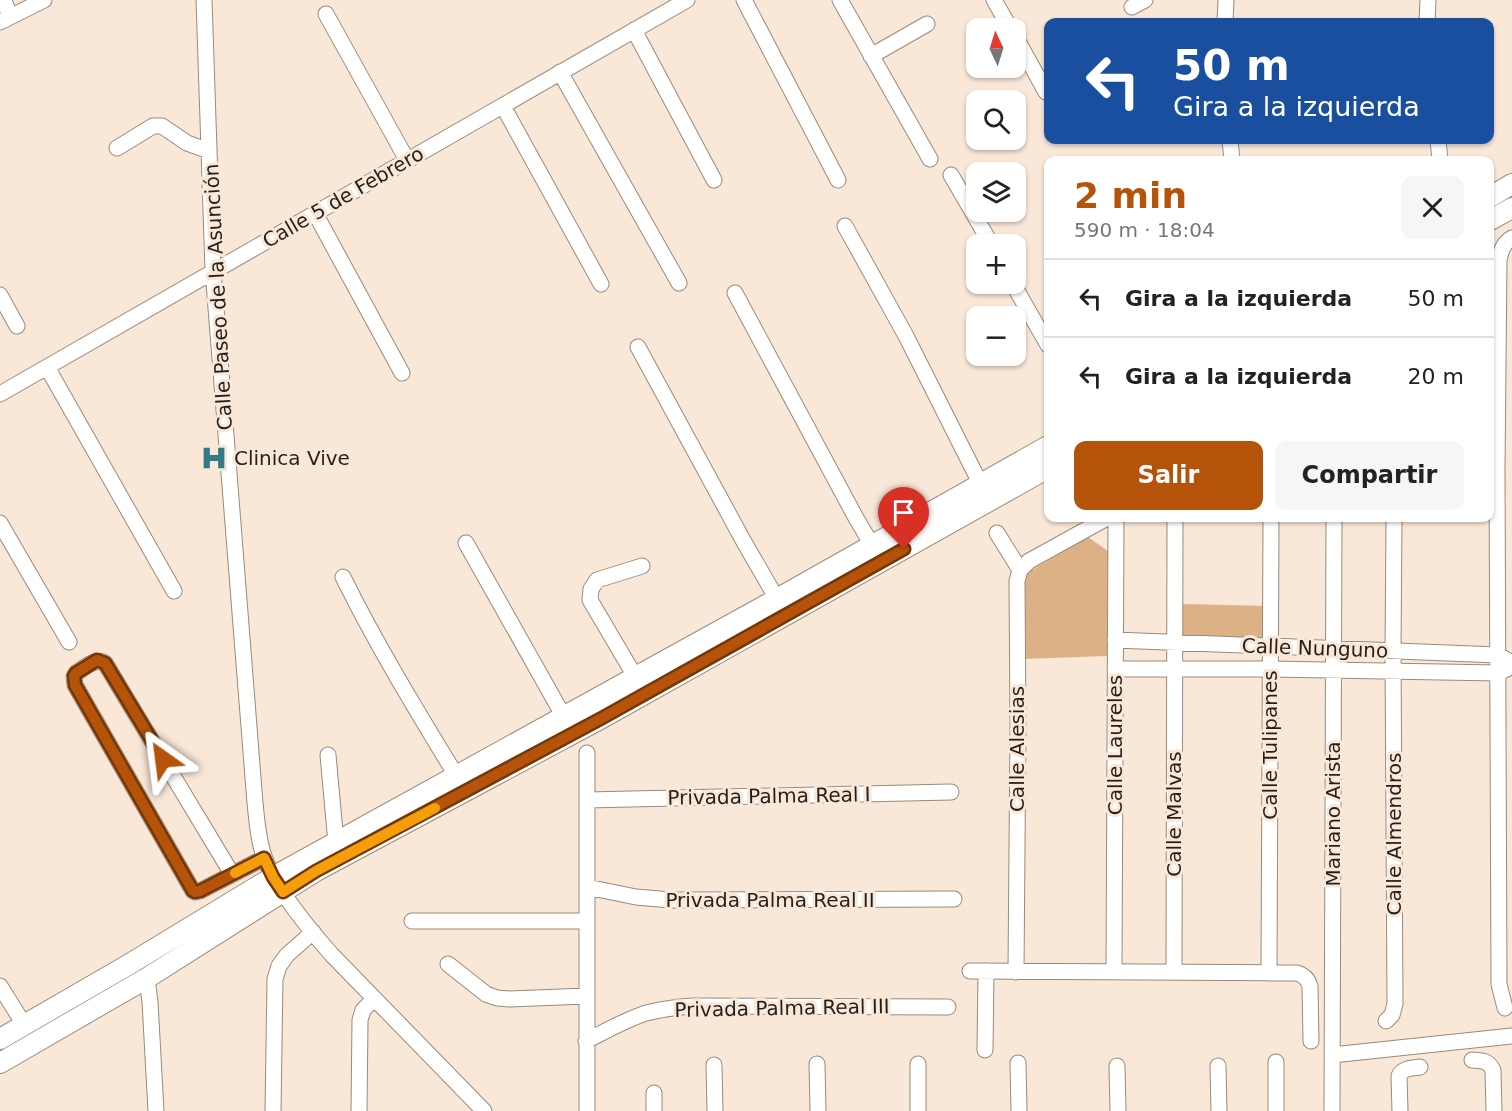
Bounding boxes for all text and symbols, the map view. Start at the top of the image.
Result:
north arrow [966,18,1026,78]
map controls [966,18,1026,366]
text: 50 m [1173,41,1290,90]
icon: left [1074,42,1152,120]
button: search [966,90,1026,150]
text: Gira a la izquierda [1173,91,1420,122]
street label: Calle 5 de Febrero [258,141,428,253]
button: layers [966,162,1026,222]
street label: Calle Paseo de la Asunción [199,163,237,431]
text: 2 min [1074,175,1187,216]
button: close [1401,176,1464,239]
text: 590 m · 18:04 [1074,218,1215,242]
button: + [966,234,1026,294]
icon: left [1074,282,1107,315]
text: Gira a la izquierda [1125,286,1352,311]
text: 50 m [1408,286,1464,311]
button: − [966,306,1026,366]
icon: left [1074,360,1107,393]
text: Gira a la izquierda [1125,364,1352,389]
text: 20 m [1408,364,1464,389]
button: Salir [1074,441,1263,510]
button: Compartir [1275,441,1464,510]
hospital icon: Clinica Vive [199,443,229,473]
place label: Clinica Vive [234,446,350,470]
pin [878,487,929,549]
icon: arrive [887,496,920,529]
street label: Calle Nunguno [1241,633,1389,663]
street label: Calle Tulipanes [1258,670,1282,820]
street label: Calle Laureles [1103,675,1127,815]
street label: Calle Alesias [1005,686,1029,812]
position arrow [131,727,195,791]
street label: Mariano Arista [1321,742,1345,886]
street label: Calle Malvas [1162,751,1186,877]
street label: Calle Almendros [1382,753,1406,915]
street label: Privada Palma Real I [667,782,871,810]
street label: Privada Palma Real II [665,888,875,912]
street label: Privada Palma Real III [674,994,890,1022]

